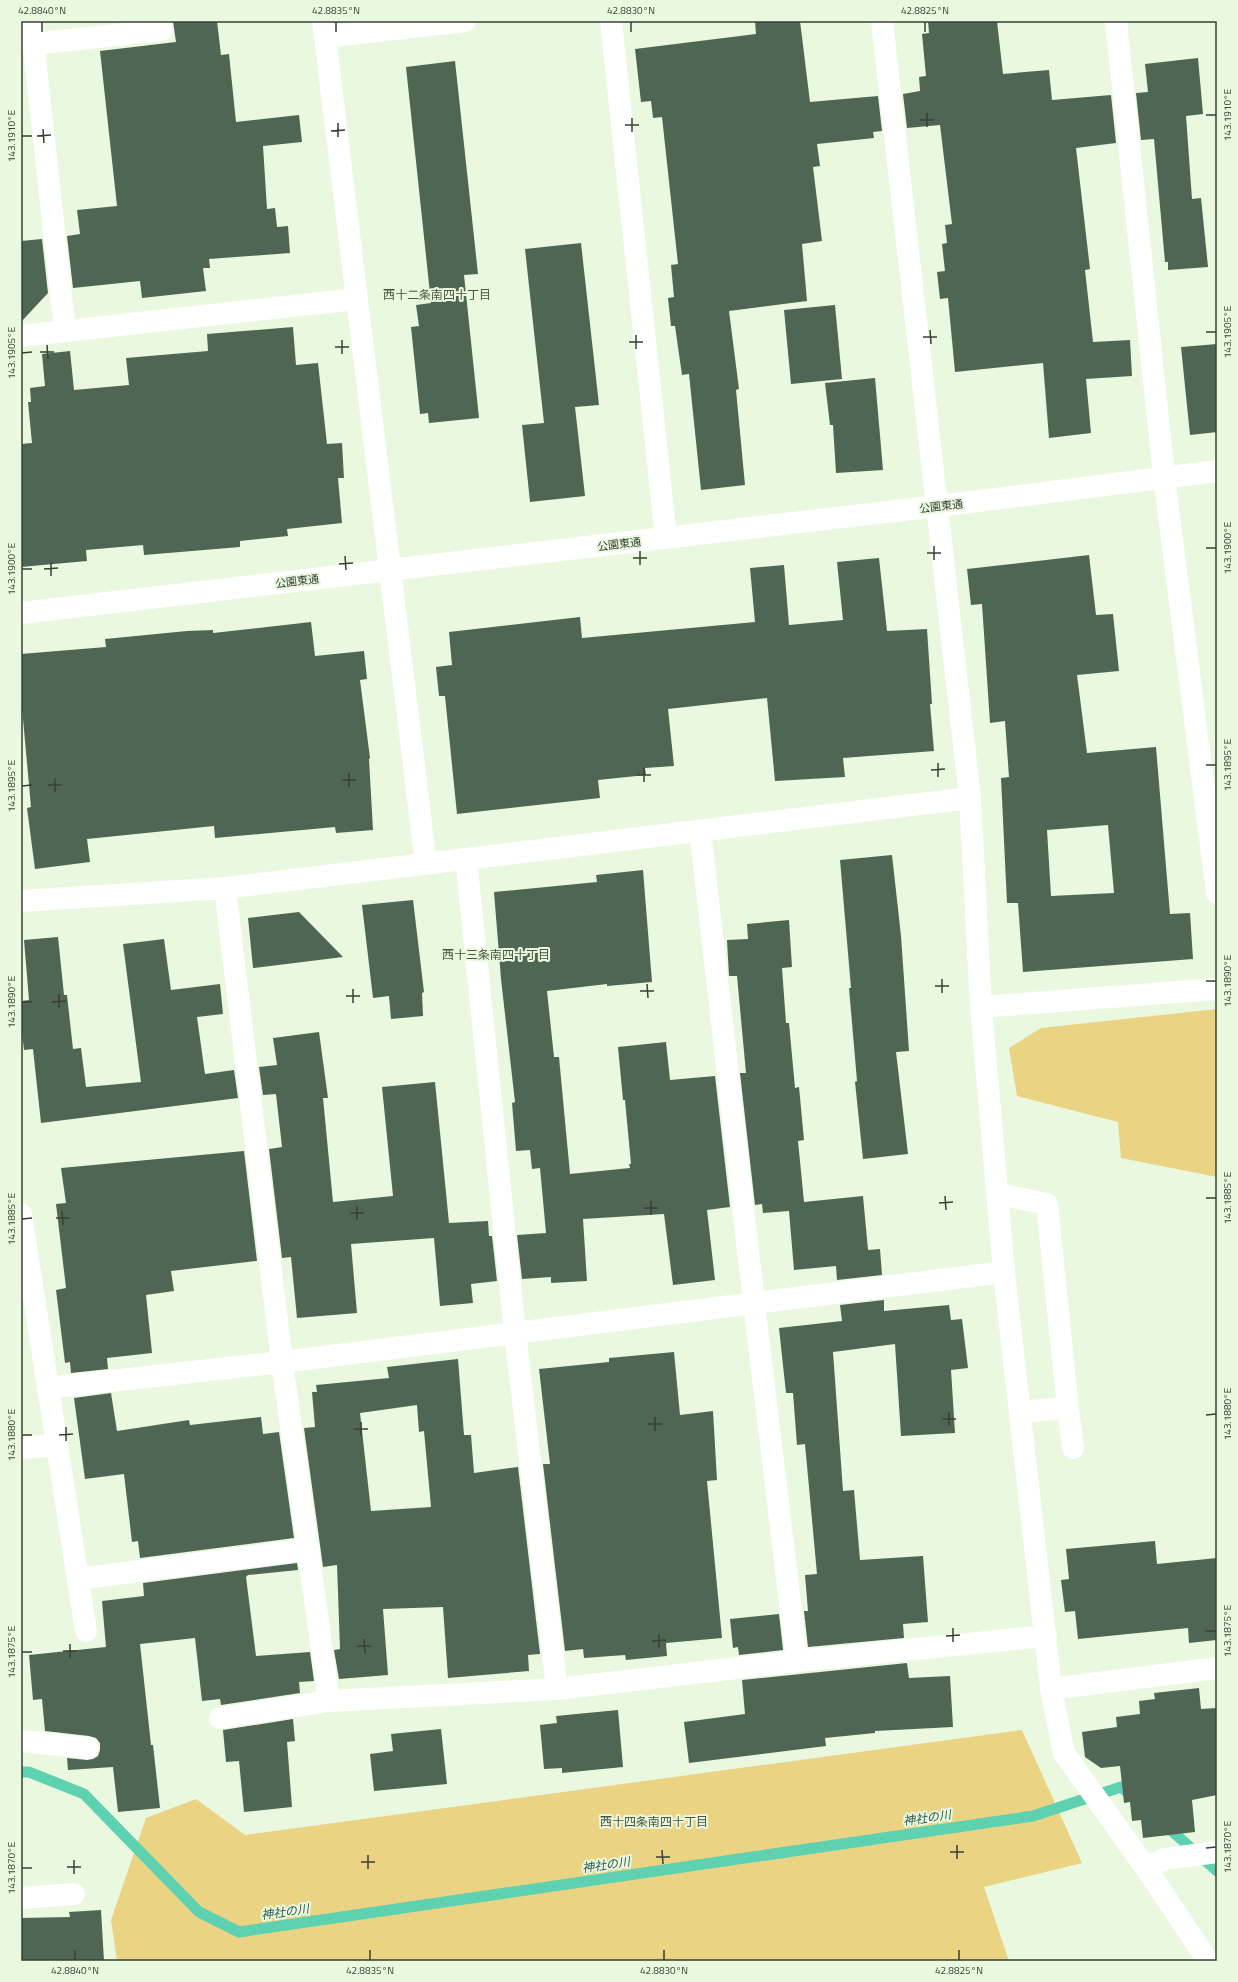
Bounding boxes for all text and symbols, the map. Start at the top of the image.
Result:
text: 42.8840°N [18,3,66,18]
text: 42.8835°N [312,3,360,18]
text: 42.8830°N [607,3,655,18]
text: 42.8825°N [901,3,949,18]
text: 143.1910°E [1220,88,1235,141]
text: 143.1910°E [4,109,19,162]
district label: 西十二条南四十丁目 [383,285,491,304]
text: 143.1905°E [1220,305,1235,358]
text: 143.1905°E [4,326,19,379]
street label: 公園東通 [918,495,964,517]
text: 143.1900°E [1220,521,1235,574]
street label: 公園東通 [596,533,642,555]
text: 143.1900°E [4,542,19,595]
street label: 公園東通 [274,570,320,592]
text: 143.1895°E [1220,738,1235,791]
text: 143.1895°E [4,759,19,812]
district label: 西十三条南四十丁目 [442,945,550,964]
text: 143.1890°E [1220,954,1235,1007]
text: 143.1890°E [4,975,19,1028]
text: 143.1885°E [1220,1171,1235,1224]
text: 143.1885°E [4,1192,19,1245]
text: 143.1880°E [1220,1387,1235,1440]
text: 143.1880°E [4,1408,19,1461]
text: 143.1875°E [1220,1604,1235,1657]
text: 143.1875°E [4,1625,19,1678]
water label: 神社の川 [902,1804,954,1830]
district label: 西十四条南四十丁目 [600,1812,708,1831]
text: 143.1870°E [1220,1820,1235,1873]
text: 143.1870°E [4,1841,19,1894]
water label: 神社の川 [581,1851,633,1877]
water label: 神社の川 [260,1898,312,1924]
text: 42.8840°N [51,1963,99,1978]
text: 42.8835°N [346,1963,394,1978]
text: 42.8830°N [640,1963,688,1978]
text: 42.8825°N [935,1963,983,1978]

